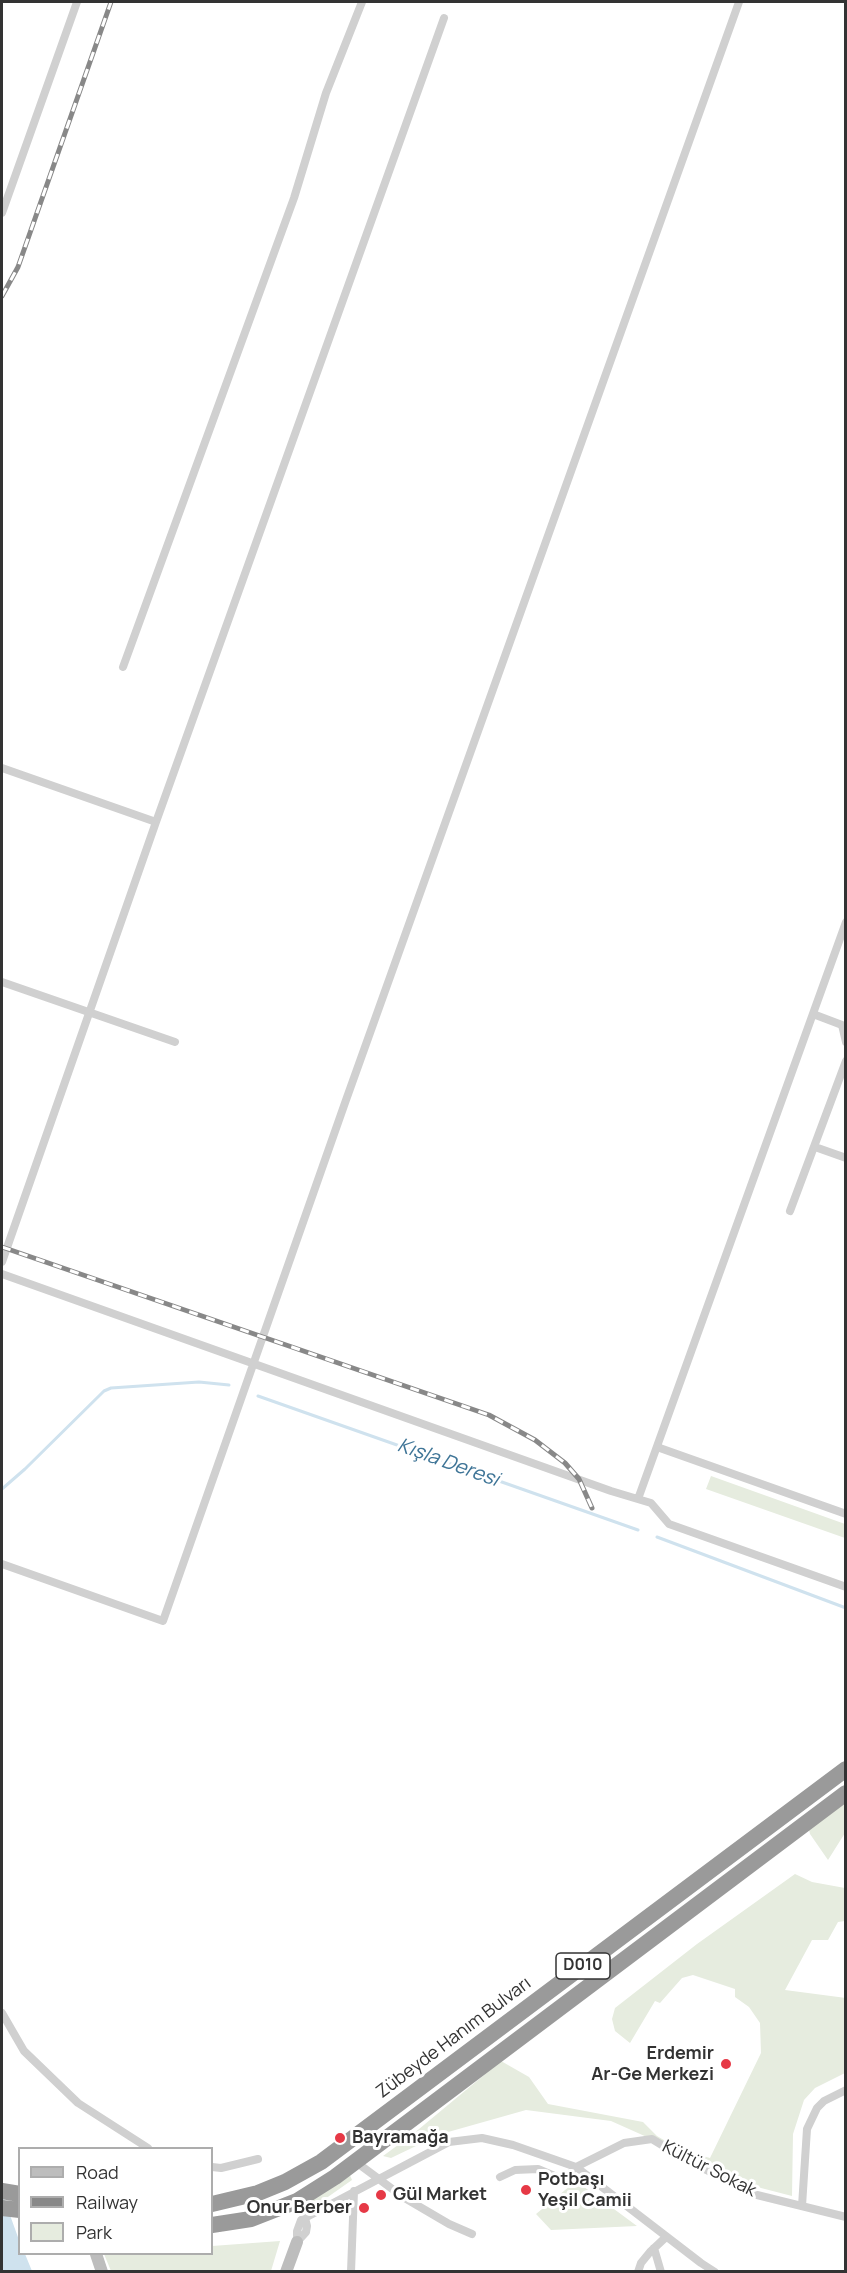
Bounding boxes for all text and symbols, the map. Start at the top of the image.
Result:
water label: Kışla Deresi [394,1434,502,1492]
road number: D010 [556,1953,610,1979]
street label: Zübeyde Hanım Bulvarı [372,1973,536,2103]
place label: Erdemir Ar-Ge Merkezi [591,2043,714,2086]
marker: Erdemir Ar-Ge Merkezi [719,2057,733,2071]
place label: Bayramağa [352,2127,449,2149]
marker: Bayramağa [333,2131,347,2145]
street label: Kültür Sokak [658,2136,760,2202]
legend [18,2147,213,2255]
text: Road [76,2160,119,2184]
place label: Potbaşı Yeşil Camii [538,2169,632,2212]
marker: Potbaşı Yeşil Camii [519,2183,533,2197]
place label: Gül Market [393,2184,487,2206]
marker: Gül Market [374,2188,388,2202]
text: Railway [76,2190,138,2214]
place label: Onur Berber [247,2197,352,2219]
marker: Onur Berber [357,2201,371,2215]
text: Park [76,2220,112,2244]

